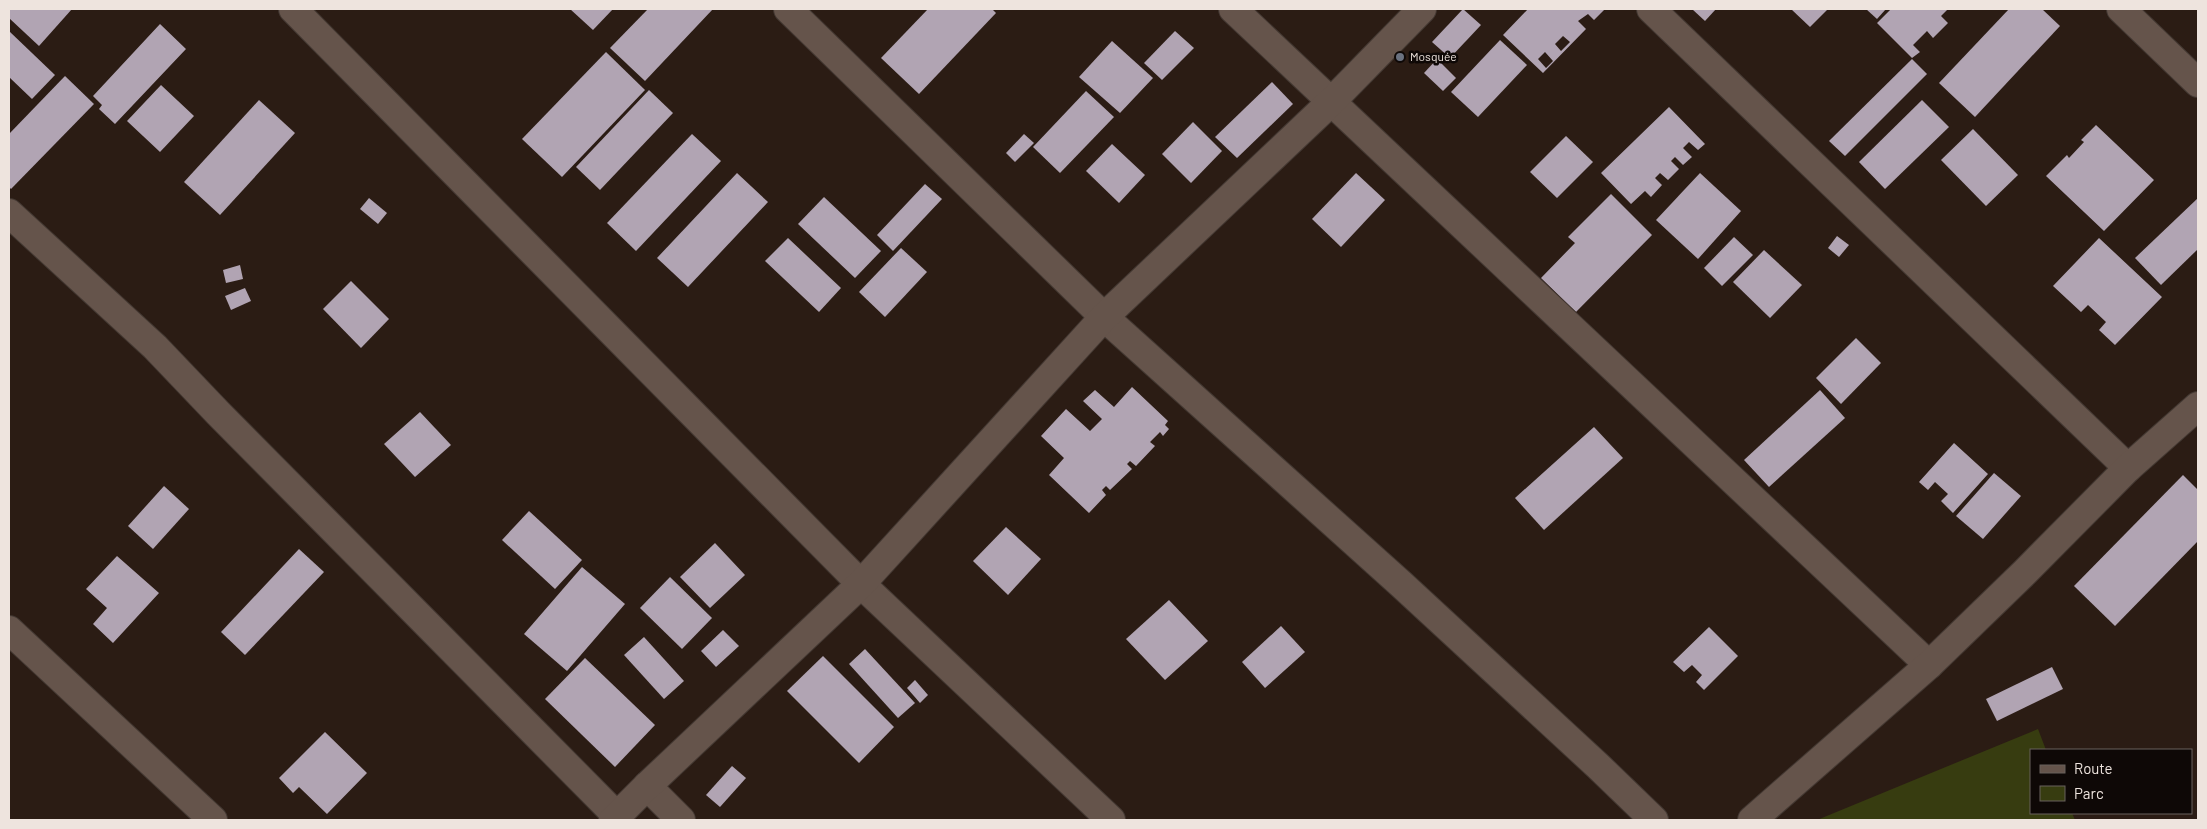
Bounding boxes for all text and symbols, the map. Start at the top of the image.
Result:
place label: Mosquée [1410,49,1457,63]
marker: Mosquée [1394,51,1406,63]
legend [2030,749,2192,814]
text: Route [2074,759,2113,777]
text: Parc [2074,784,2104,802]

